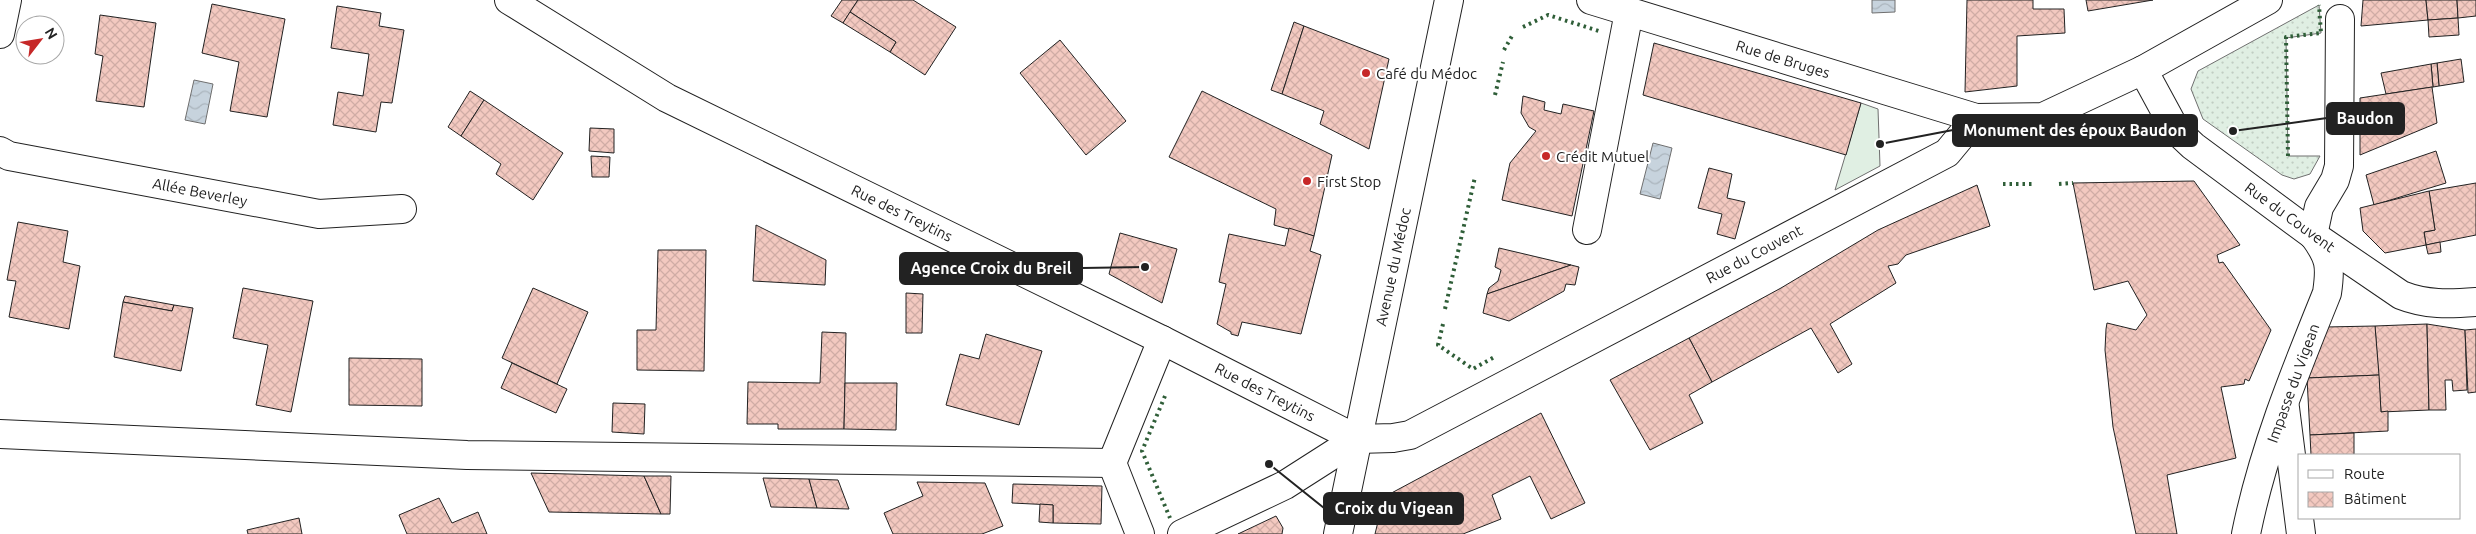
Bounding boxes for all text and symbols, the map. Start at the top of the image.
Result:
north arrow [15,15,65,65]
text: N [42,25,61,42]
street label: Rue de Bruges [1734,37,1832,81]
place label: Café du Médoc [1376,65,1477,82]
marker: Café du Médoc [1360,67,1372,79]
callout: Baudon [2327,103,2404,134]
text: Baudon [2336,109,2394,127]
callout: Monument des époux Baudon [1953,115,2197,146]
text: Monument des époux Baudon [1963,121,2187,139]
place label: Crédit Mutuel [1556,148,1649,165]
marker: Crédit Mutuel [1540,150,1552,162]
place label: First Stop [1317,173,1381,190]
street label: Allée Beverley [151,174,249,210]
marker: First Stop [1301,175,1313,187]
street label: Rue du Couvent [2242,179,2338,255]
street label: Rue des Treytins [849,181,955,245]
street label: Avenue du Médoc [1372,206,1414,328]
street label: Rue du Couvent [1703,221,1805,287]
callout: Agence Croix du Breil [900,253,1082,284]
text: Agence Croix du Breil [910,259,1072,277]
street label: Impasse du Vigean [2264,321,2322,445]
street label: Rue des Treytins [1212,359,1318,425]
legend [2298,454,2461,519]
text: Route [2344,465,2385,482]
text: Bâtiment [2344,490,2407,507]
callout: Croix du Vigean [1324,493,1463,524]
text: Croix du Vigean [1335,499,1453,517]

